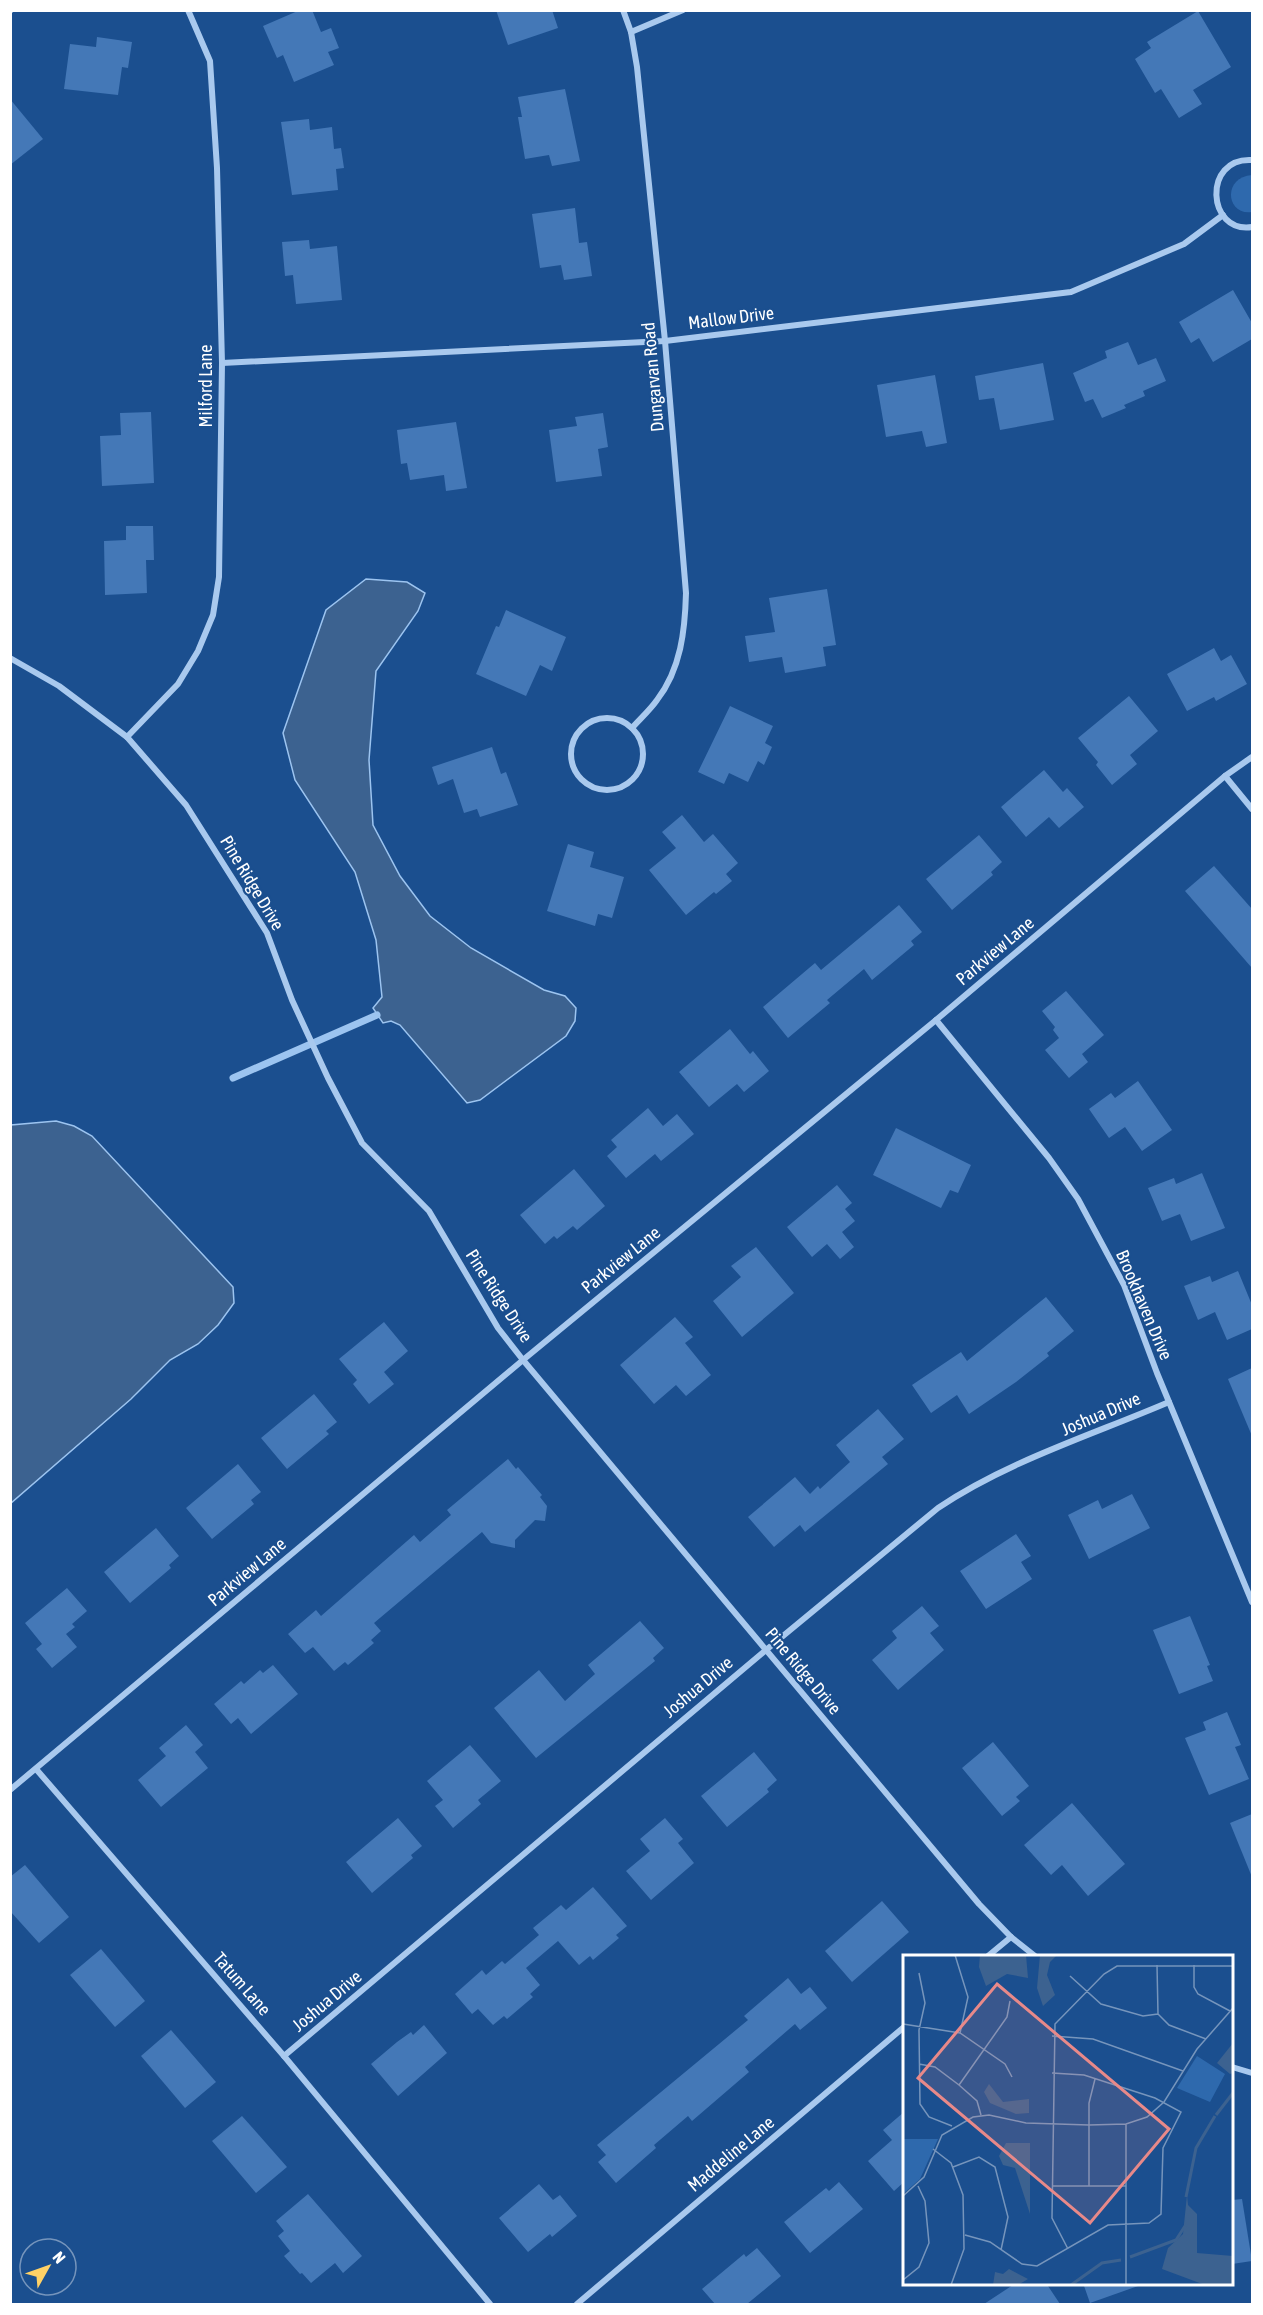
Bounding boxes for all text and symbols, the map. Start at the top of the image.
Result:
street label: Mallow Drive [687,302,775,333]
street label: Dungarvan Road [637,321,668,433]
street label: Milford Lane [195,345,216,427]
street label: Pine Ridge Drive [216,832,289,934]
street label: Parkview Lane [952,912,1038,989]
street label: Parkview Lane [577,1222,664,1298]
street label: Pine Ridge Drive [462,1245,537,1346]
street label: Brookhaven Drive [1112,1247,1177,1363]
street label: Joshua Drive [1058,1388,1143,1440]
street label: Parkview Lane [204,1533,290,1610]
street label: Pine Ridge Drive [761,1623,846,1718]
street label: Joshua Drive [659,1652,737,1722]
street label: Tatum Lane [209,1948,275,2019]
inset map [903,1955,1233,2285]
street label: Joshua Drive [288,1966,366,2036]
street label: Maddeline Lane [683,2111,778,2196]
north arrow [18,2237,78,2297]
text: N [50,2248,69,2267]

